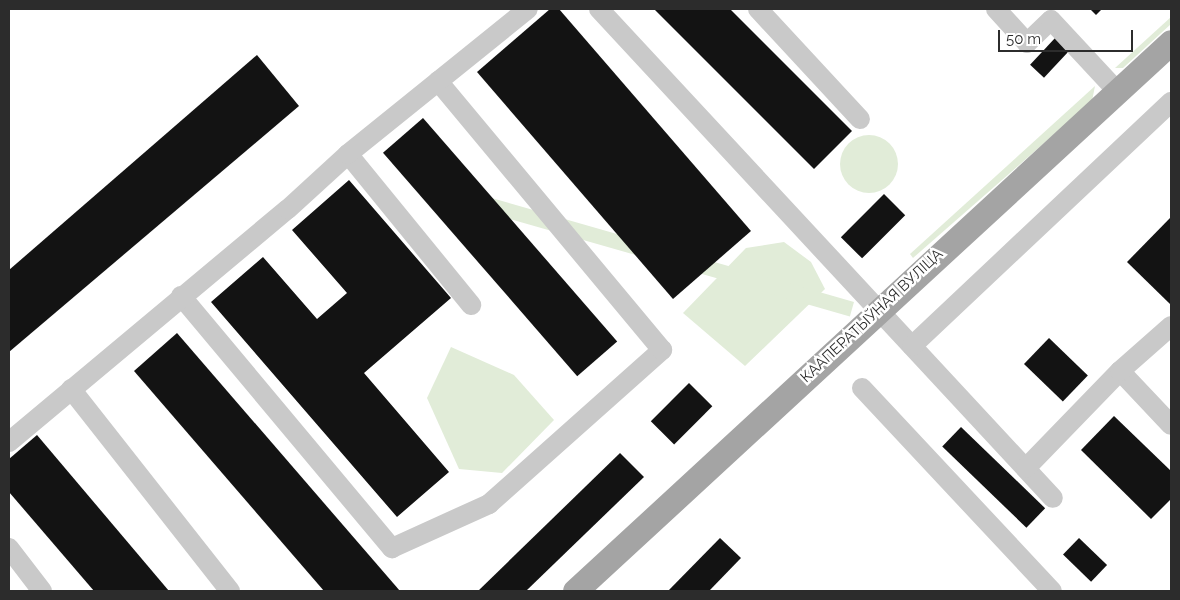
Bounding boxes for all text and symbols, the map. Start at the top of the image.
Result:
scale bar [1000,20,1135,52]
text: 50 m [1006,30,1041,48]
street label: КААПЕРАТЫЎНАЯ ВУЛІЦА [797,245,947,387]

